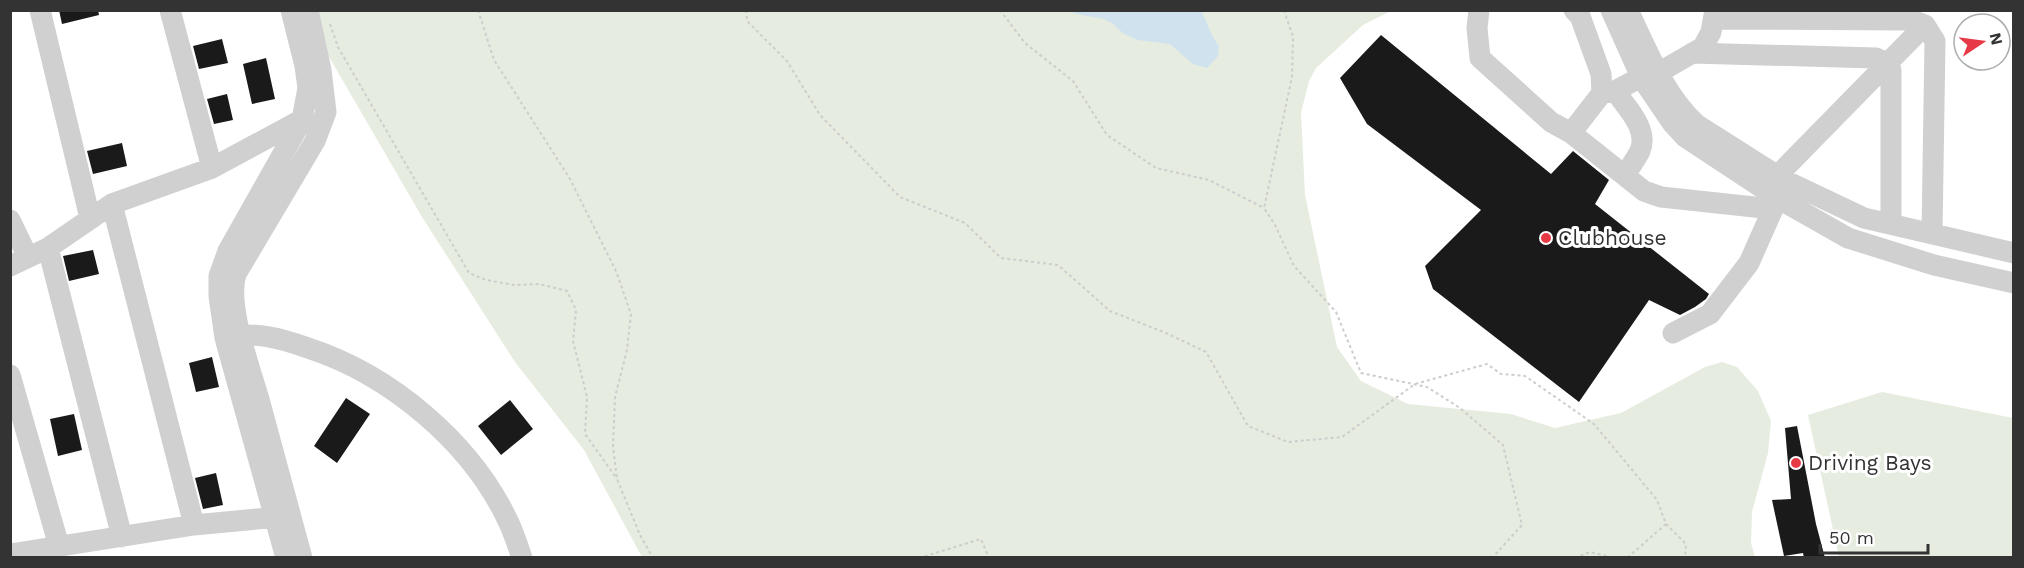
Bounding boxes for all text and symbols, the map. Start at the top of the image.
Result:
north arrow [1952,12,2012,72]
text: N [1986,31,2007,47]
place label: Clubhouse [1558,225,1667,250]
marker: Clubhouse [1539,231,1553,245]
place label: Driving Bays [1808,450,1932,475]
marker: Driving Bays [1789,456,1803,470]
scale bar [1820,517,1928,555]
text: 50 m [1829,527,1874,548]

